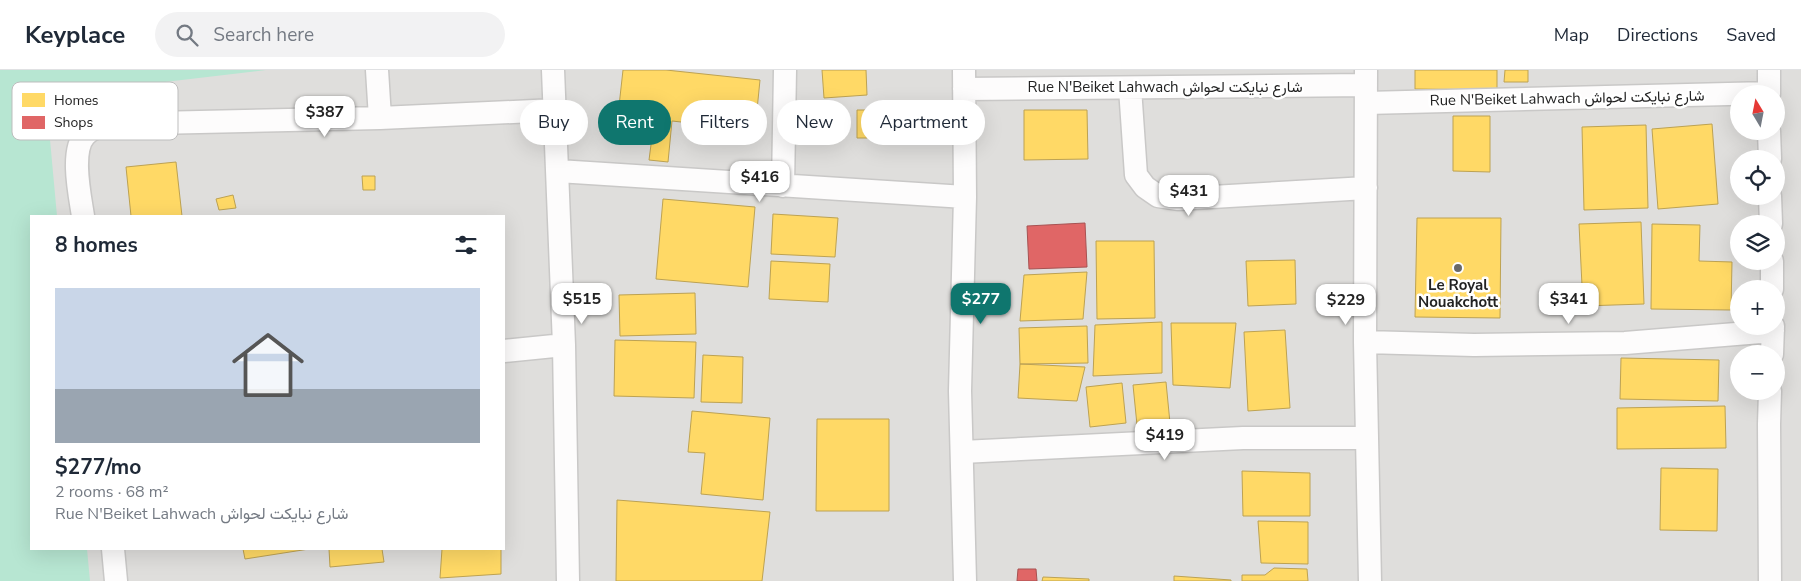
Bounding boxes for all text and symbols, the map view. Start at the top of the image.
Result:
search box [155,12,505,57]
text: Keyplace [25,19,125,51]
icon: search [173,21,201,49]
text: Search here [213,22,314,48]
text: Map [1554,23,1589,47]
text: Directions [1617,23,1698,47]
text: Saved [1726,23,1776,47]
street label: Rue N'Beiket Lahwach شارع نبايكت لحواش [1028,77,1303,98]
legend [12,82,178,140]
north arrow [1730,85,1785,140]
map controls [1730,85,1785,400]
street label: Rue N'Beiket Lahwach شارع نبايكت لحواش [1429,86,1705,111]
text: Homes [54,91,99,110]
pin: $387 [295,96,355,138]
chip: Buy [520,100,588,145]
chip: Rent [598,100,671,145]
chip: Filters [681,100,767,145]
chip: New [777,100,851,145]
chip: Apartment [861,100,985,145]
text: $387 [306,101,344,123]
text: Shops [54,113,94,132]
button: locate [1730,150,1785,205]
pin: $416 [730,160,790,203]
text: $416 [741,166,779,188]
pin: $431 [1159,174,1219,217]
text: $431 [1170,180,1208,202]
button: layers [1730,215,1785,270]
text: 8 homes [55,231,138,259]
icon: filters [452,231,480,259]
marker: Le Royal Nouakchott [1452,262,1464,274]
place label: Le Royal Nouakchott [1418,275,1498,312]
button: + [1730,280,1785,335]
pin: $515 [552,282,612,325]
pin: $277 [951,282,1011,325]
pin: $341 [1539,282,1599,325]
pin: $229 [1316,284,1376,326]
text: $515 [563,288,601,310]
text: $277 [962,288,1000,310]
text: $341 [1550,288,1588,310]
text: $229 [1327,289,1365,311]
icon: home [223,320,313,410]
button: − [1730,345,1785,400]
pin: $419 [1135,418,1195,461]
text: $419 [1146,424,1184,446]
text: $277/mo [55,453,141,481]
text: 2 rooms · 68 m² [55,481,168,503]
text: Rue N'Beiket Lahwach شارع نبايكت لحواش [55,503,348,525]

